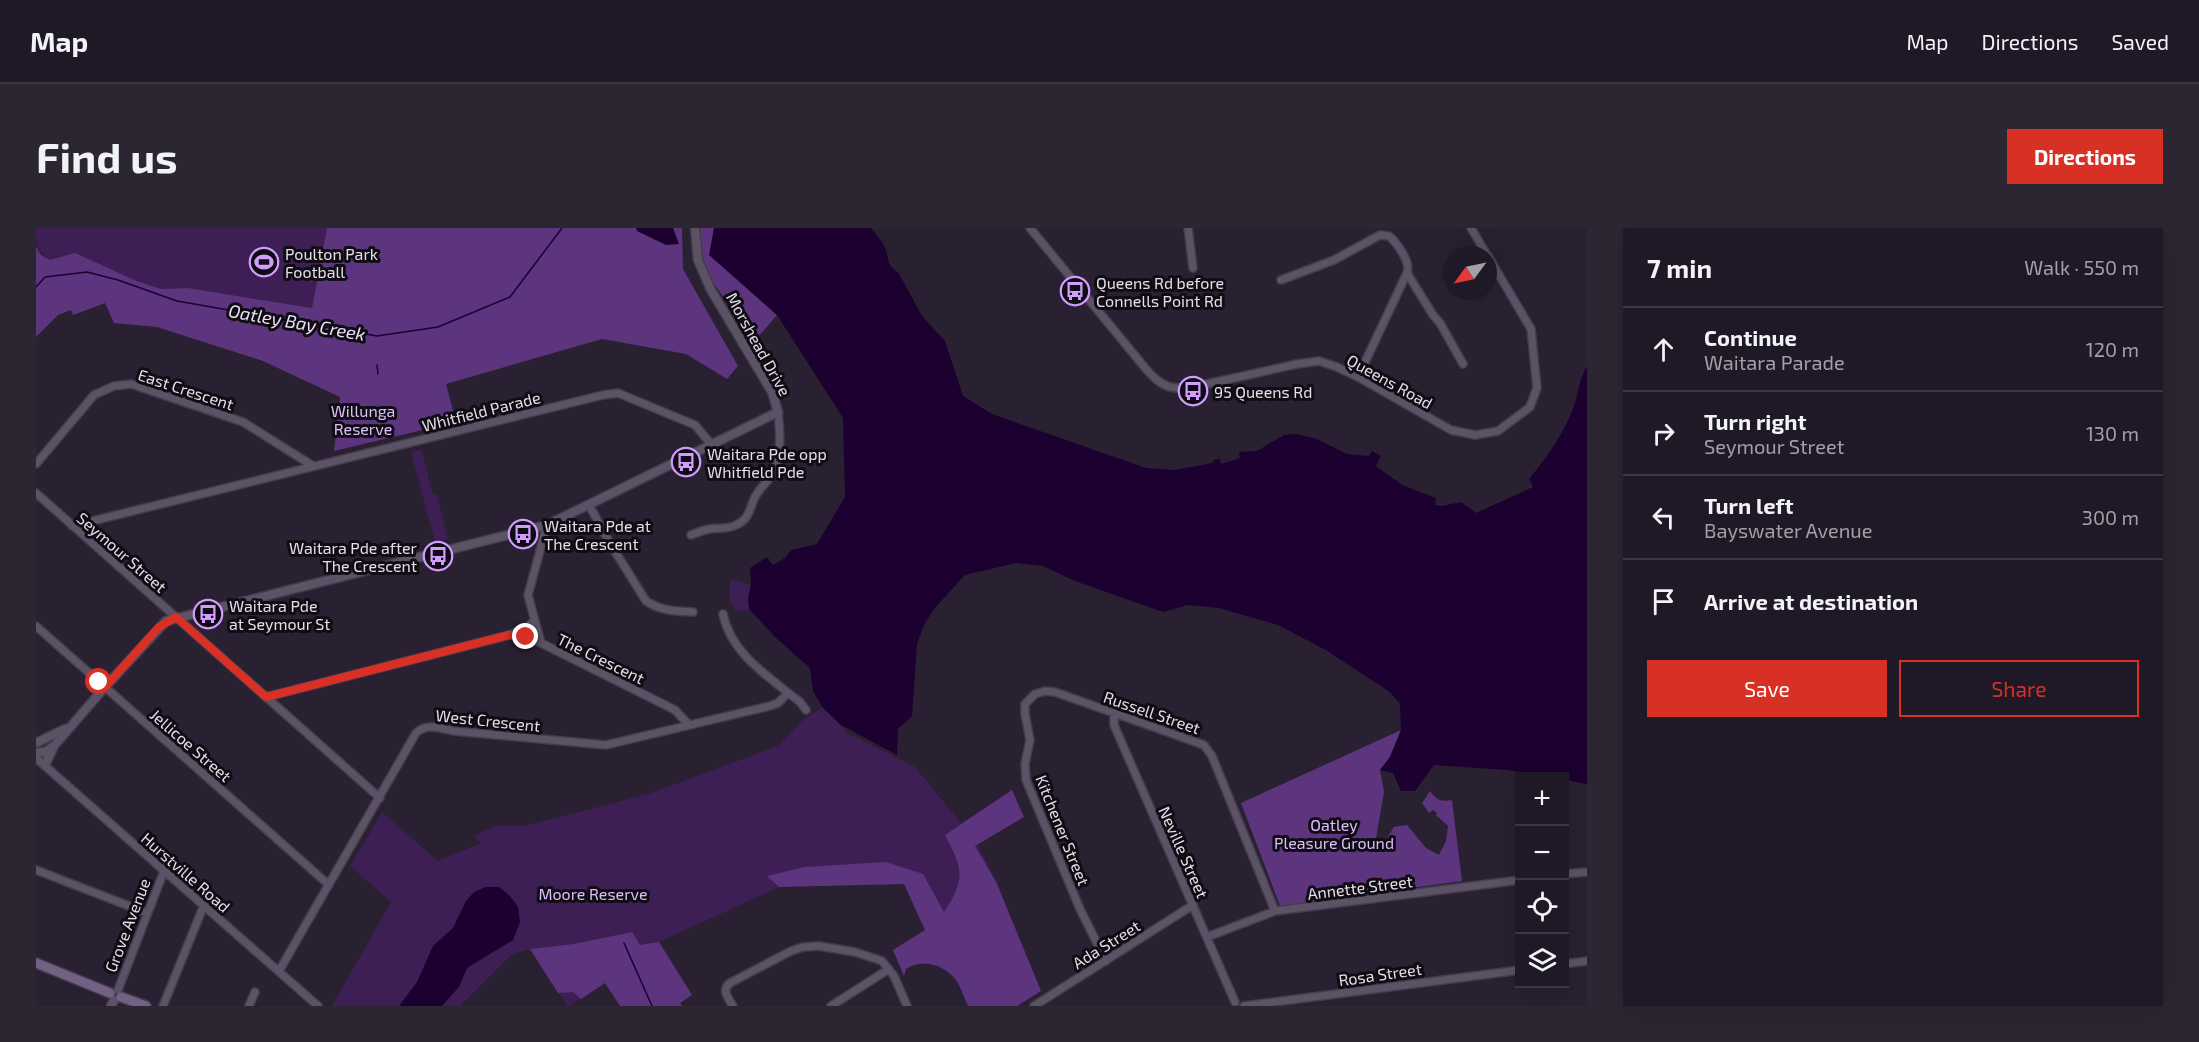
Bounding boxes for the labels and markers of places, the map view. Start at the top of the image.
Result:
place label: Poulton Park Football [285,244,378,281]
sports icon: Poulton Park Football [248,246,280,278]
place label: Queens Rd before Connells Point Rd [1096,273,1224,310]
bus stop icon: Queens Rd before Connells Point Rd [1059,275,1091,307]
bus stop icon: 95 Queens Rd [1177,375,1209,407]
place label: 95 Queens Rd [1214,382,1312,402]
place label: Waitara Pde opp Whitfield Pde [707,444,827,481]
bus stop icon: Waitara Pde opp Whitfield Pde [670,446,702,478]
place label: Waitara Pde at The Crescent [544,516,651,553]
bus stop icon: Waitara Pde at The Crescent [507,518,539,550]
place label: Waitara Pde after The Crescent [289,538,418,575]
bus stop icon: Waitara Pde after The Crescent [422,540,454,572]
place label: Waitara Pde at Seymour St [229,596,330,633]
bus stop icon: Waitara Pde at Seymour St [192,598,224,630]

